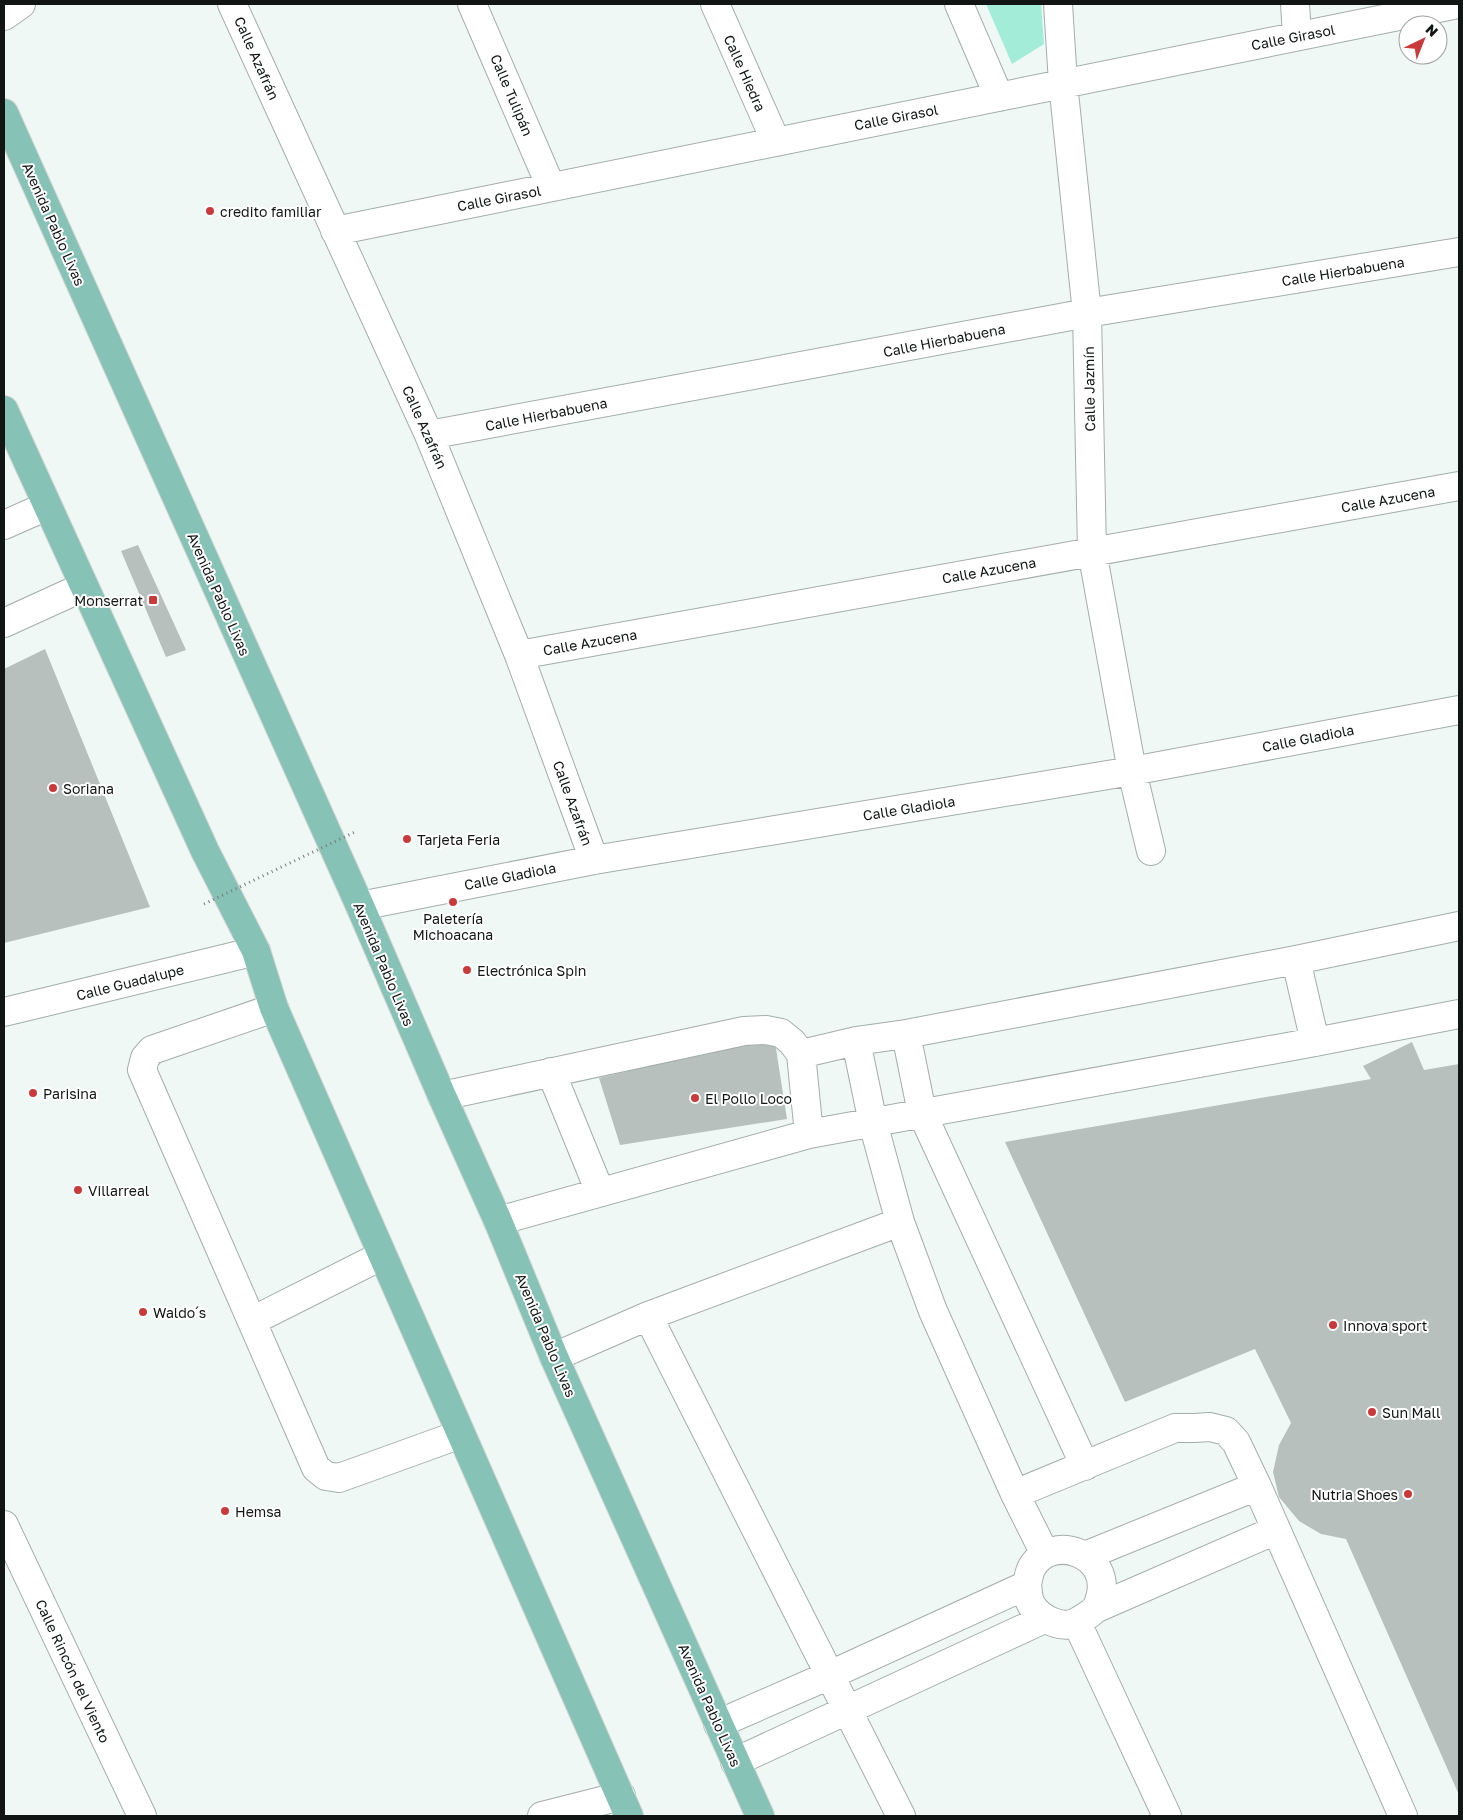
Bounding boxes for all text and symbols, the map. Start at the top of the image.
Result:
street label: Calle Azafrán [231,14,283,102]
north arrow [1398,15,1448,65]
text: N [1423,20,1442,40]
street label: Calle Girasol [1250,21,1336,53]
street label: Calle Hiedra [721,32,769,114]
street label: Calle Tulipán [487,52,537,138]
street label: Calle Girasol [853,101,939,133]
street label: Avenida Pablo Livas [19,160,89,288]
street label: Calle Girasol [456,182,542,214]
place label: credito familiar [220,203,322,220]
marker: credito familiar [204,205,216,217]
street label: Calle Hierbabuena [1280,253,1406,289]
street label: Calle Hierbabuena [881,320,1007,360]
street label: Calle Jazmín [1080,346,1098,432]
street label: Calle Azafrán [399,383,451,471]
street label: Calle Hierbabuena [483,394,609,434]
street label: Calle Azucena [1340,482,1436,516]
street label: Avenida Pablo Livas [184,530,254,658]
street label: Calle Azucena [941,553,1037,587]
place label: Monserrat [74,592,143,609]
marker: Monserrat [147,594,159,606]
street label: Calle Azucena [542,625,638,659]
street label: Calle Gladiola [1261,721,1355,755]
street label: Calle Azafrán [550,758,596,848]
place label: Soriana [63,780,114,797]
marker: Soriana [47,782,59,794]
street label: Calle Gladiola [862,792,956,824]
place label: Tarjeta Feria [417,831,500,848]
marker: Tarjeta Feria [401,833,413,845]
street label: Calle Gladiola [463,859,557,893]
marker: Paletería Michoacana [447,896,459,908]
street label: Avenida Pablo Livas [350,900,418,1028]
place label: Paletería Michoacana [413,910,493,943]
street label: Calle Guadalupe [74,960,186,1004]
place label: Electrónica Spin [477,962,586,979]
marker: Electrónica Spin [461,964,473,976]
place label: Parisina [43,1085,97,1102]
marker: Parisina [27,1087,39,1099]
place label: El Pollo Loco [705,1090,792,1107]
marker: El Pollo Loco [689,1092,701,1104]
place label: Villarreal [88,1182,149,1199]
marker: Villarreal [72,1184,84,1196]
street label: Avenida Pablo Livas [512,1271,580,1399]
place label: Waldo´s [153,1304,206,1321]
marker: Waldo´s [137,1306,149,1318]
place label: Innova sport [1343,1317,1427,1334]
marker: Innova sport [1327,1319,1339,1331]
place label: Sun Mall [1382,1404,1440,1421]
marker: Sun Mall [1366,1406,1378,1418]
place label: Nutria Shoes [1311,1486,1398,1503]
marker: Nutria Shoes [1402,1488,1414,1500]
place label: Hemsa [235,1503,281,1520]
marker: Hemsa [219,1505,231,1517]
street label: Calle Rincón del Viento [32,1597,114,1745]
street label: Avenida Pablo Livas [675,1641,745,1769]

